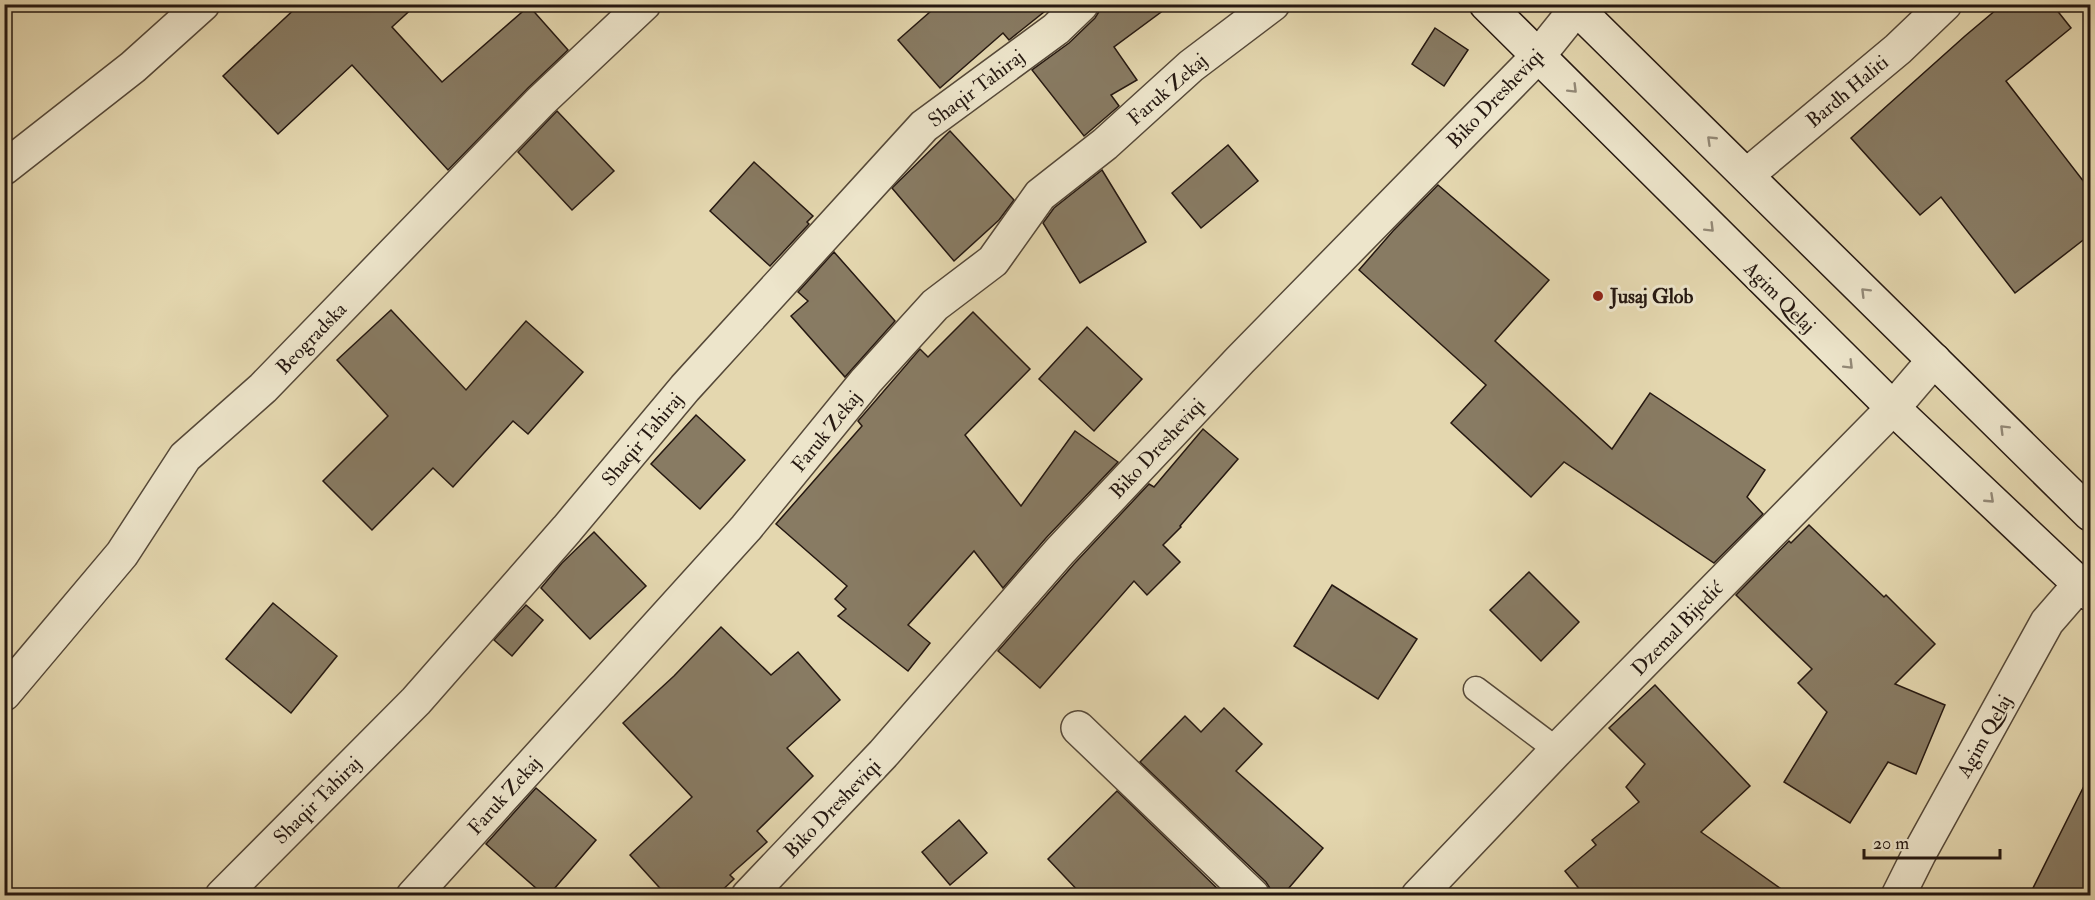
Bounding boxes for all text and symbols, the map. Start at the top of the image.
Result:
street label: Biko Dresheviqi [1442,43,1549,153]
street label: Shaqir Tahiraj [923,44,1029,133]
street label: Faruk Zekaj [1122,48,1212,131]
street label: Bardh Haliti [1801,50,1894,133]
one-way arrow [1566,83,1577,93]
one-way arrow [1707,137,1718,148]
one-way arrow [1703,220,1714,231]
street label: Agim Qelaj [1738,256,1821,338]
place label: Jusaj Glob [1609,284,1693,309]
one-way arrow [1861,288,1872,299]
marker: Jusaj Glob [1591,289,1605,303]
street label: Beogradska [271,296,352,380]
one-way arrow [1842,358,1853,368]
street label: Faruk Zekaj [786,386,867,477]
street label: Shaqir Tahiraj [596,388,689,491]
street label: Biko Dresheviqi [1104,393,1210,504]
one-way arrow [2000,425,2011,436]
one-way arrow [1983,492,1994,503]
street label: Dzemal Bijedić [1626,575,1729,681]
street label: Agim Qelaj [1951,690,2017,783]
street label: Shaqir Tahiraj [268,751,367,850]
street label: Faruk Zekaj [462,751,546,840]
street label: Biko Dresheviqi [779,753,886,863]
scale bar [1864,822,2000,860]
text: 20 m [1873,832,1909,855]

